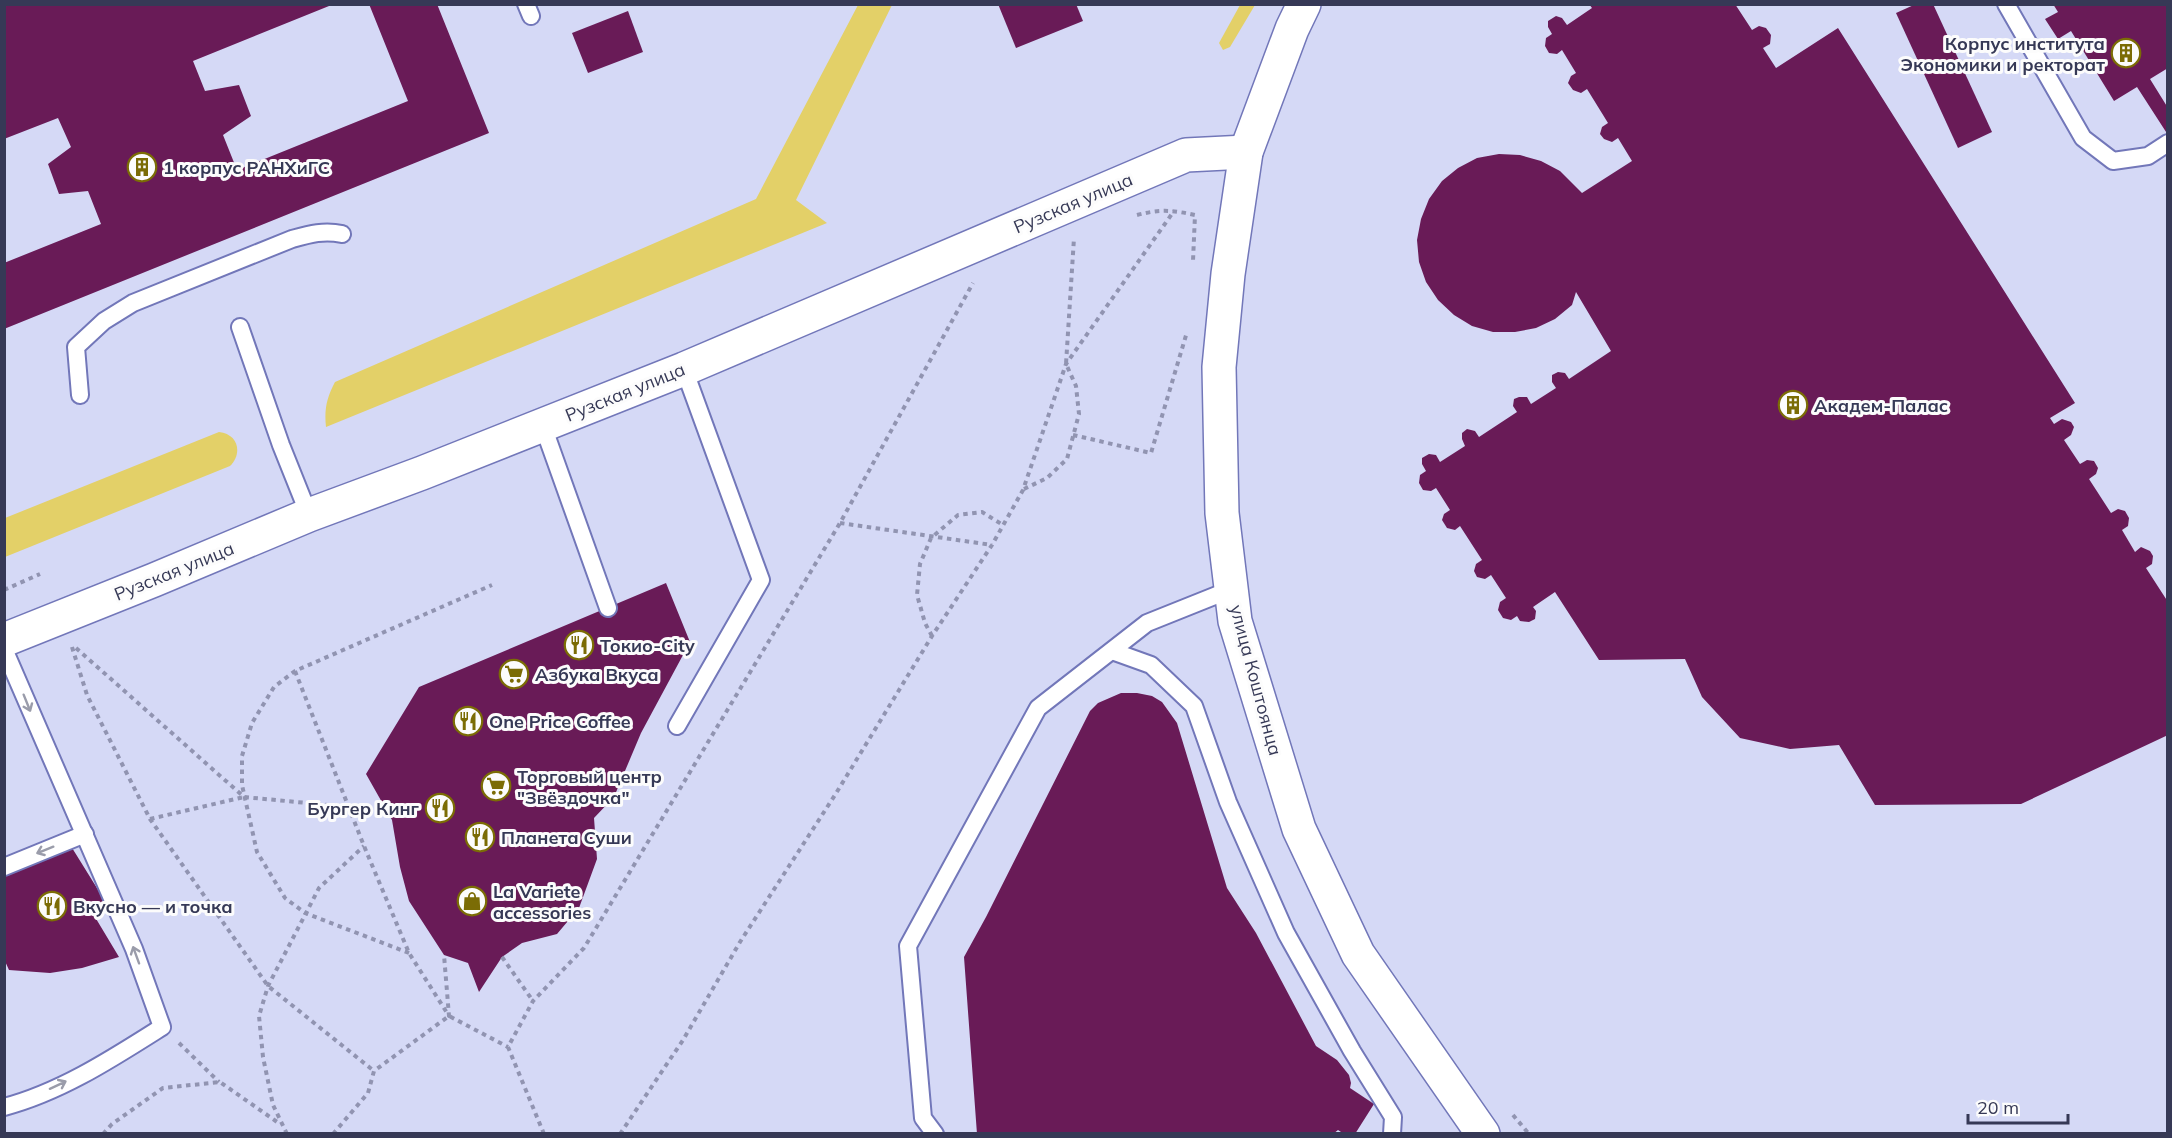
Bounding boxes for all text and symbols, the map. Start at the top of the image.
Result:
place label: Корпус института Экономики и ректорат [1901,32,2105,76]
building icon: Корпус института Экономики и ректорат [2110,37,2142,69]
building icon: 1 корпус РАНХиГС [126,151,158,183]
place label: 1 корпус РАНХиГС [163,156,330,179]
street label: Рузская улица [1010,168,1136,238]
street label: Рузская улица [562,357,688,427]
building icon: Академ-Палас [1777,389,1809,421]
place label: Академ-Палас [1814,394,1948,417]
street label: Рузская улица [111,536,237,606]
street label: улица Коштоянца [1225,602,1287,758]
restaurant icon: Токио-City [563,629,595,661]
place label: Токио-City [600,634,695,657]
supermarket icon: Азбука Вкуса [498,658,530,690]
place label: Азбука Вкуса [535,663,659,686]
one-way arrow [22,693,33,712]
restaurant icon: One Price Coffee [452,705,484,737]
place label: One Price Coffee [489,710,631,733]
place label: Торговый центр "Звёздочка" [517,765,662,809]
supermarket icon: Торговый центр "Звёздочка" [480,770,512,802]
restaurant icon: Бургер Кинг [424,792,456,824]
place label: Бургер Кинг [307,797,420,820]
restaurant icon: Планета Суши [464,821,496,853]
place label: Планета Суши [501,826,632,849]
one-way arrow [36,845,54,856]
place label: La Variete accessories [493,880,591,924]
shop icon: La Variete accessories [456,885,488,917]
restaurant icon: Вкусно — и точка [36,890,68,922]
place label: Вкусно — и точка [73,895,233,918]
one-way arrow [130,946,141,965]
one-way arrow [49,1079,67,1091]
scale bar [1968,1087,2068,1125]
text: 20 m [1977,1096,2019,1119]

